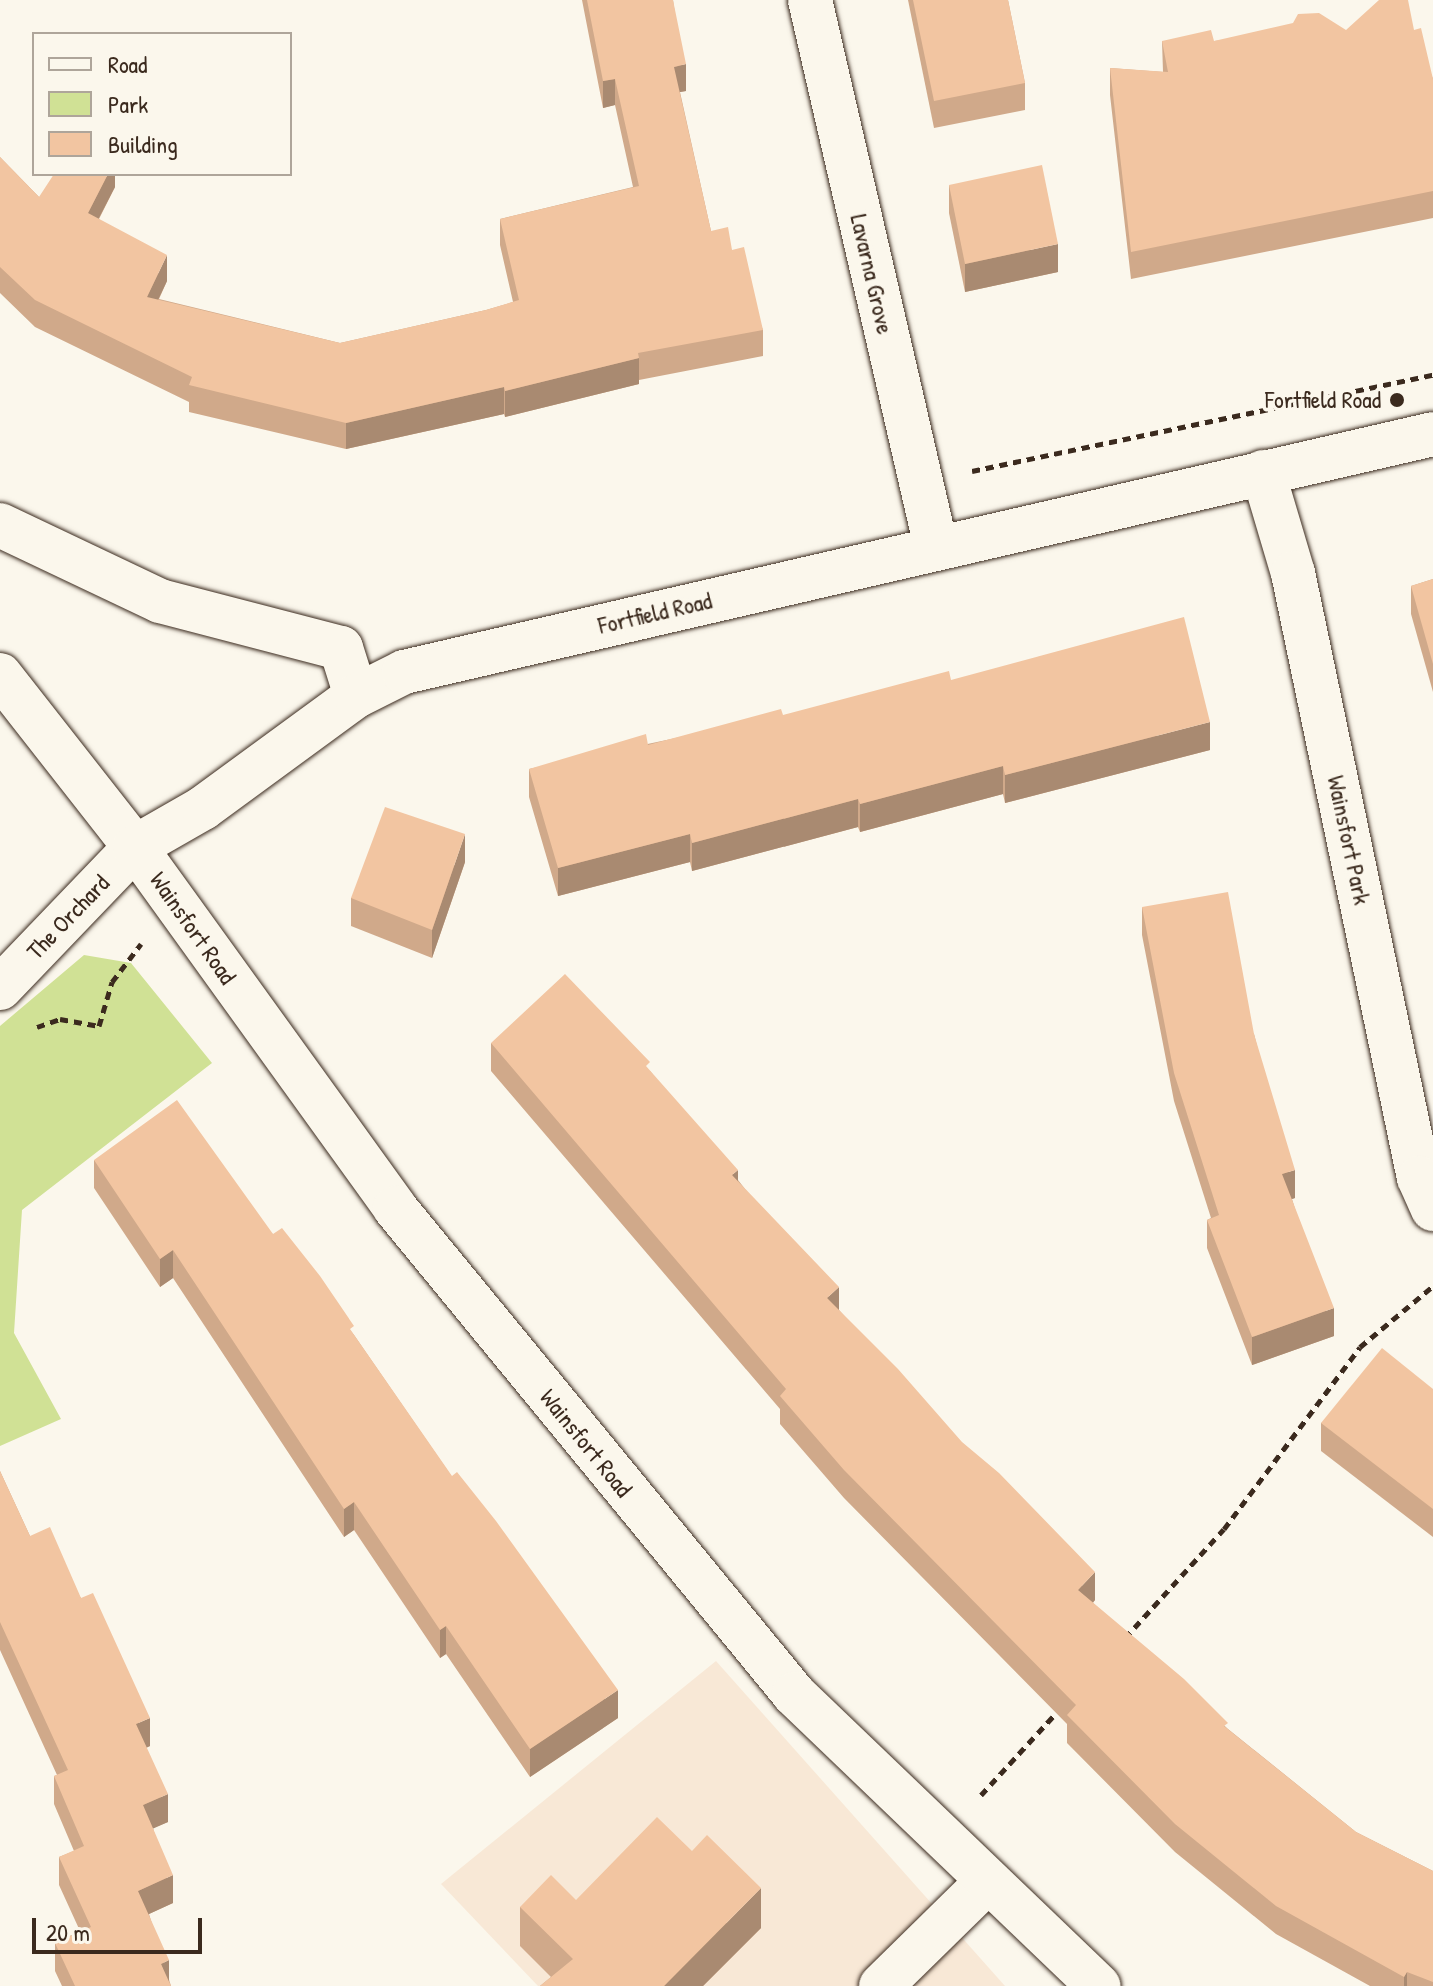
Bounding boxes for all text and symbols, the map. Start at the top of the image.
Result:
legend [32,32,292,176]
text: Road [108,48,147,80]
text: Park [108,88,148,120]
text: Building [108,128,178,160]
street label: Lavarna Grove [844,211,900,337]
place label: Fortfield Road [1265,386,1381,414]
marker: Fortfield Road [1388,391,1406,409]
street label: Fortfield Road [595,586,715,640]
street label: Wainsfort Park [1321,773,1377,907]
street label: Wainsfort Road [144,866,242,990]
street label: The Orchard [21,869,115,965]
street label: Wainsfort Road [534,1383,638,1503]
scale bar [36,1902,206,1952]
text: 20 m [46,1916,90,1948]

